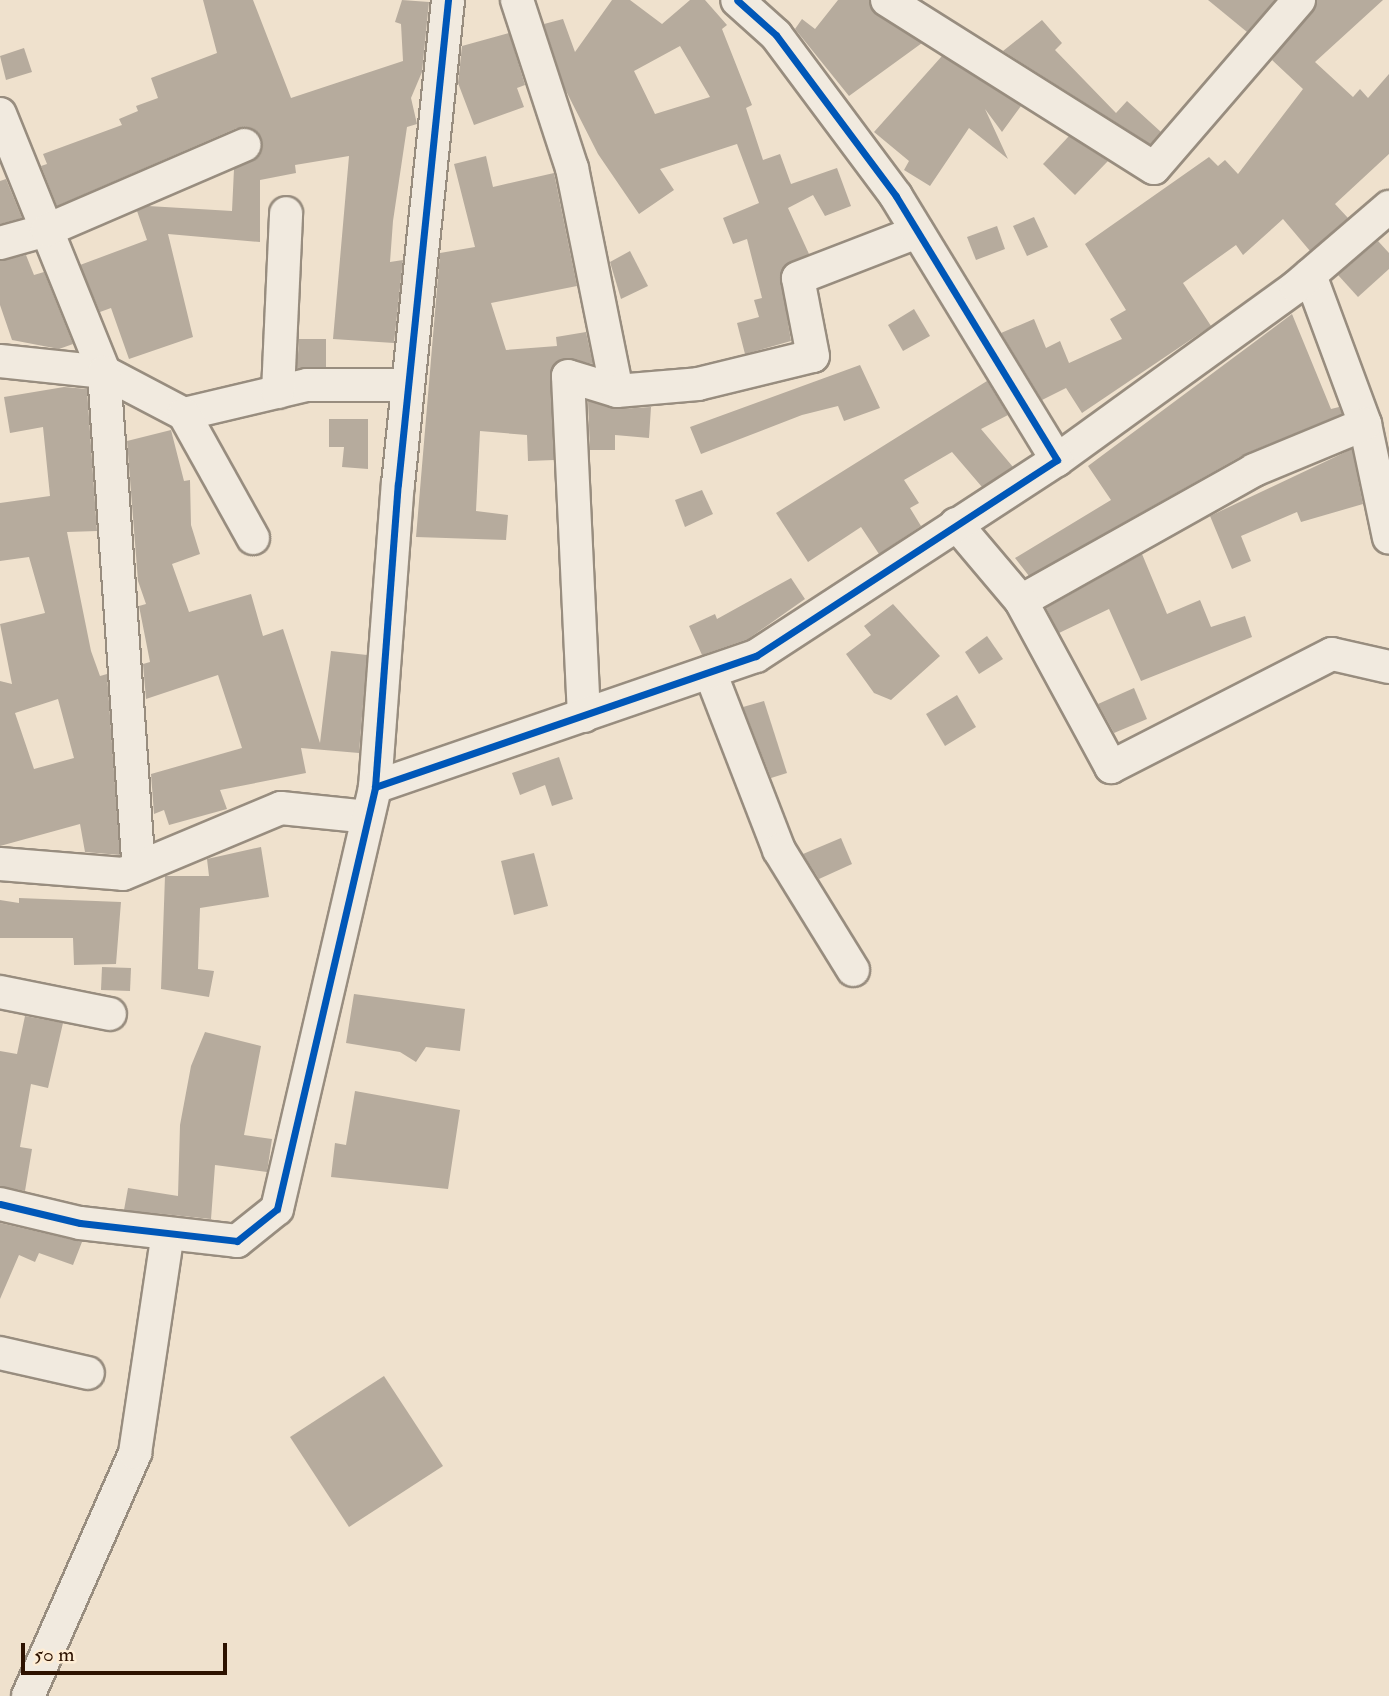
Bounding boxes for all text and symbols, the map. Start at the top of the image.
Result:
scale bar [24,1630,231,1674]
text: 50 m [34,1641,75,1668]

